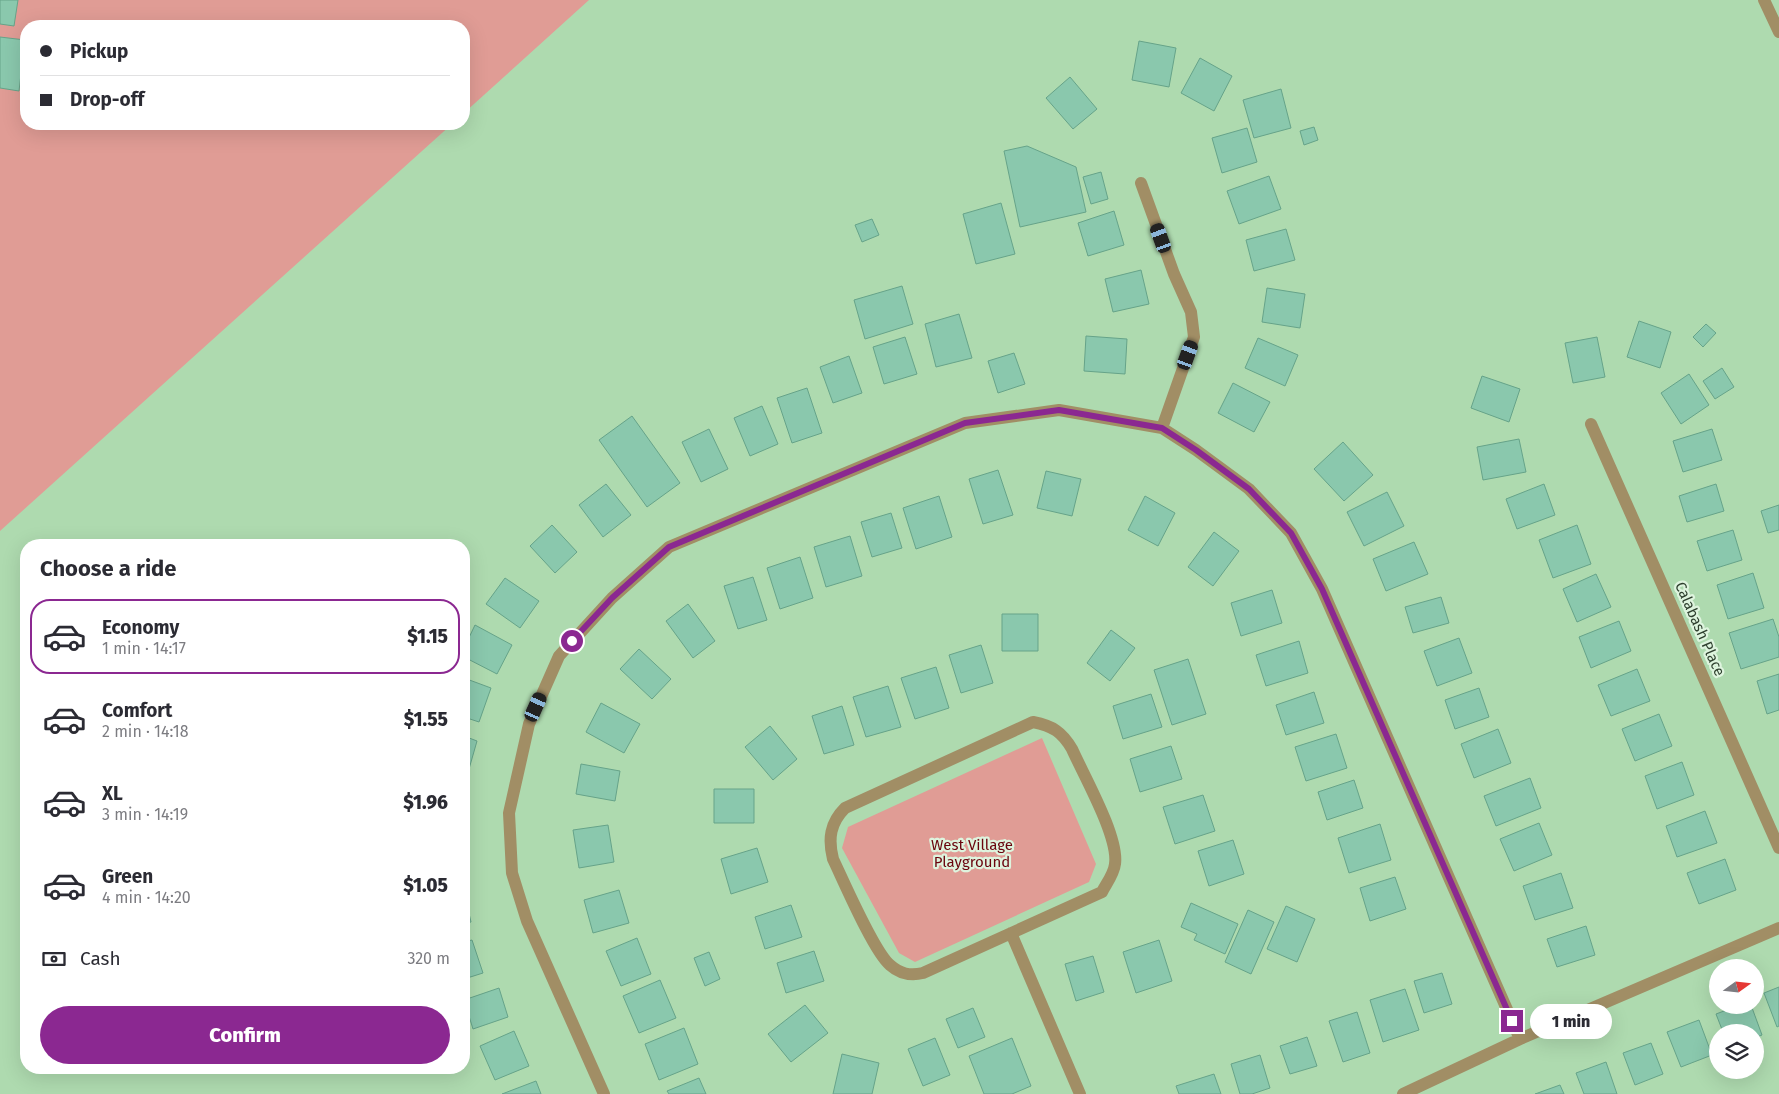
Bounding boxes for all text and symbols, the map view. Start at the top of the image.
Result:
text: Pickup [70,40,128,63]
text: Drop-off [70,88,144,111]
car [1148,221,1173,255]
car [1175,338,1200,372]
text: Choose a ride [40,555,176,582]
street label: Calabash Place [1671,579,1729,679]
icon: car [42,614,87,659]
text: Economy [102,616,179,639]
text: $1.15 [407,625,448,648]
route start [561,630,583,652]
text: 1 min · 14:17 [102,639,186,658]
car [523,690,548,724]
icon: car [42,697,87,742]
text: Comfort [102,699,172,722]
text: $1.55 [404,708,448,731]
text: 2 min · 14:18 [102,722,188,741]
icon: car [42,780,87,825]
text: XL [102,782,123,805]
text: $1.96 [403,791,448,814]
text: 3 min · 14:19 [102,805,188,824]
park label: West Village Playground [931,836,1013,871]
icon: car [42,863,87,908]
text: Green [102,865,153,888]
text: $1.05 [403,874,448,897]
text: 4 min · 14:20 [102,888,191,907]
icon: cash [40,945,68,973]
text: Cash [80,947,121,970]
text: 320 m [407,949,450,968]
north arrow [1709,959,1764,1014]
map controls [1709,959,1764,1079]
callout: 1 min [1530,1004,1612,1038]
button: Confirm [40,1006,450,1064]
route end [1501,1010,1523,1032]
text: 1 min [1552,1012,1590,1031]
button: layers [1709,1024,1764,1079]

